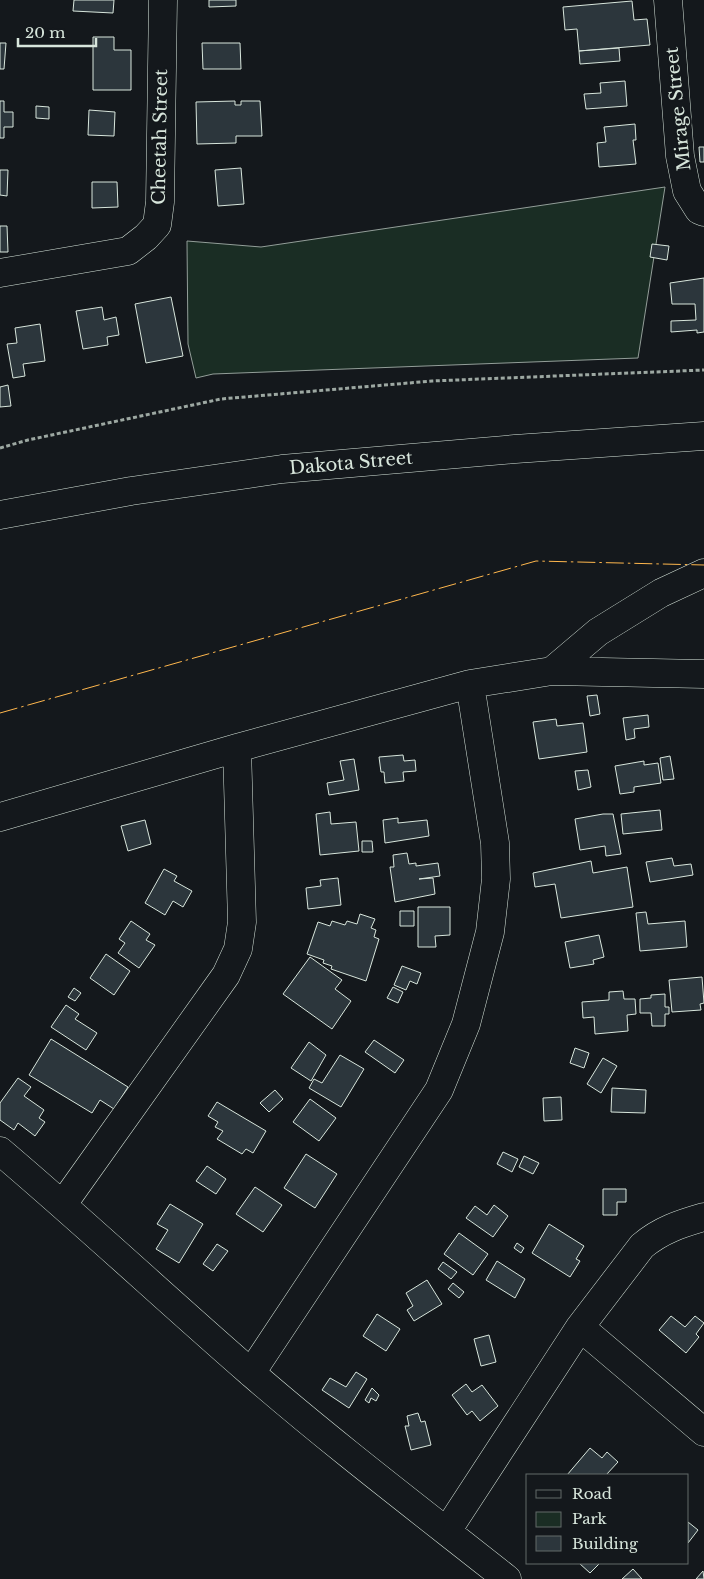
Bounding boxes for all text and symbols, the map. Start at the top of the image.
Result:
scale bar [18,15,95,47]
text: 20 m [25,23,65,42]
street label: Mirage Street [661,46,695,172]
street label: Cheetah Street [148,69,172,205]
street label: Dakota Street [288,447,414,479]
legend [526,1474,689,1564]
text: Road [572,1484,612,1503]
text: Park [572,1509,608,1528]
text: Building [572,1534,639,1553]

